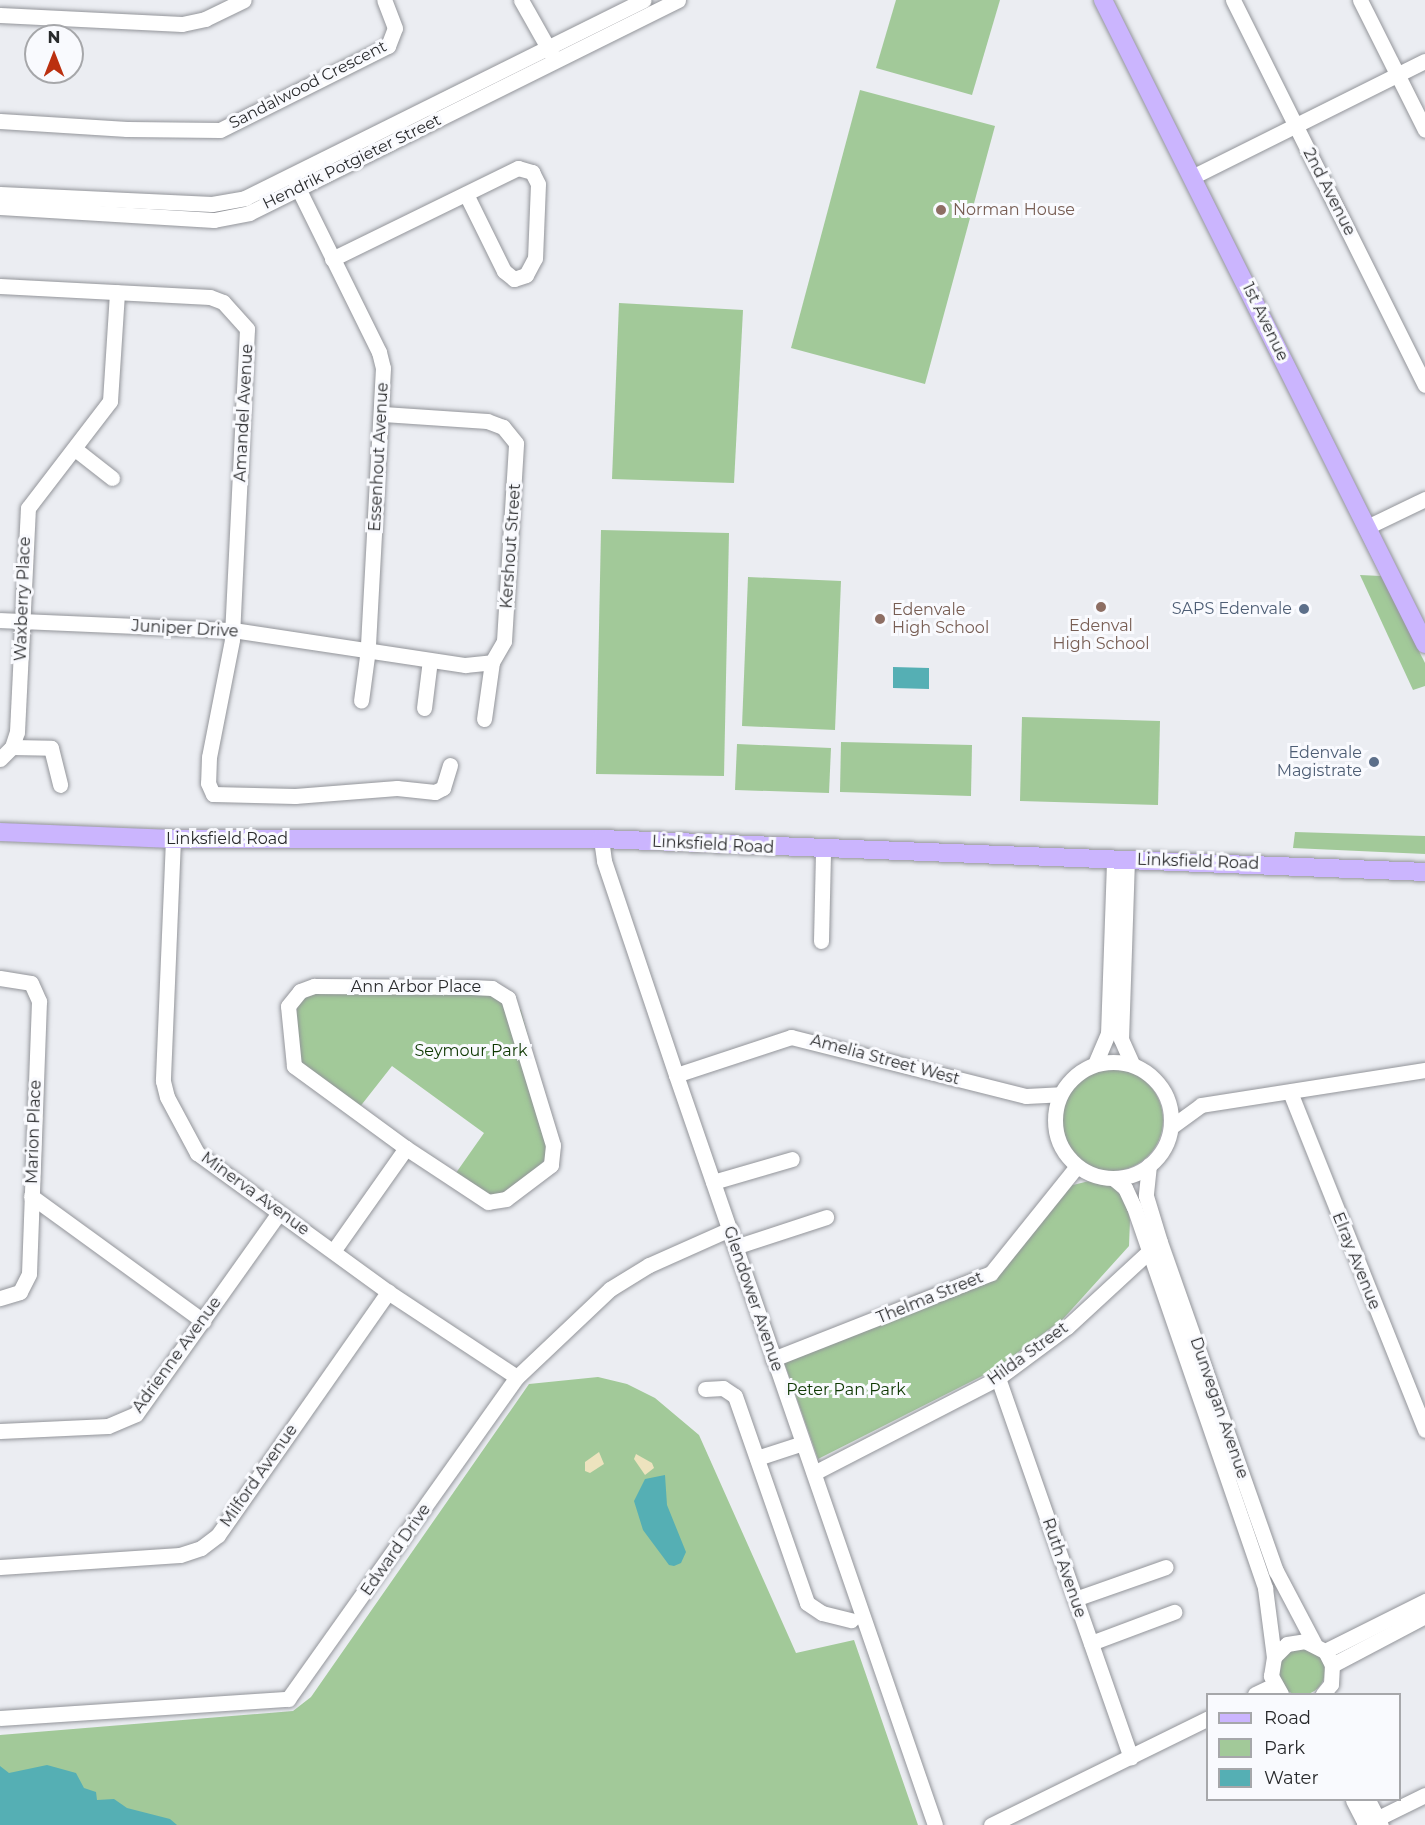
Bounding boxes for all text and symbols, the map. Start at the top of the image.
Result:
north arrow [24,24,84,84]
text: N [48,28,60,47]
street label: Sandalwood Crescent [226,37,390,133]
street label: Hendrik Potgieter Street [260,110,444,214]
street label: 2nd Avenue [1299,145,1359,239]
place label: Norman House [953,200,1075,220]
marker: Norman House [934,203,948,217]
street label: 1st Avenue [1238,280,1292,364]
street label: Amandel Avenue [231,344,257,482]
street label: Essenhout Avenue [366,382,392,532]
street label: Kershout Street [497,483,525,609]
street label: Waxberry Place [11,536,35,662]
place label: SAPS Edenvale [1172,599,1292,619]
place label: Edenvale High School [892,600,989,638]
marker: Edenval High School [1094,600,1108,614]
marker: SAPS Edenvale [1297,602,1311,616]
marker: Edenvale High School [873,612,887,626]
place label: Edenval High School [1052,616,1150,654]
street label: Juniper Drive [131,617,239,641]
place label: Edenvale Magistrate [1277,743,1362,781]
marker: Edenvale Magistrate [1367,755,1381,769]
street label: Linksfield Road [166,829,288,849]
street label: Linksfield Road [651,832,775,858]
street label: Linksfield Road [1137,850,1259,874]
street label: Ann Arbor Place [351,977,481,997]
street label: Amelia Street West [808,1031,962,1089]
park label: Seymour Park [415,1041,527,1061]
street label: Marion Place [23,1080,45,1184]
street label: Minerva Avenue [197,1148,313,1240]
street label: Elray Avenue [1328,1210,1384,1312]
street label: Glendower Avenue [719,1224,787,1374]
street label: Thelma Street [874,1268,986,1328]
street label: Adrienne Avenue [129,1293,225,1417]
street label: Hilda Street [984,1318,1072,1390]
street label: Dunvegan Avenue [1186,1335,1252,1481]
park label: Peter Pan Park [786,1380,906,1400]
street label: Milford Avenue [216,1421,302,1531]
street label: Edward Drive [357,1500,435,1600]
street label: Ruth Avenue [1038,1516,1090,1620]
legend [1206,1693,1401,1801]
text: Road [1264,1707,1311,1729]
text: Park [1264,1737,1305,1759]
text: Water [1264,1767,1319,1789]

